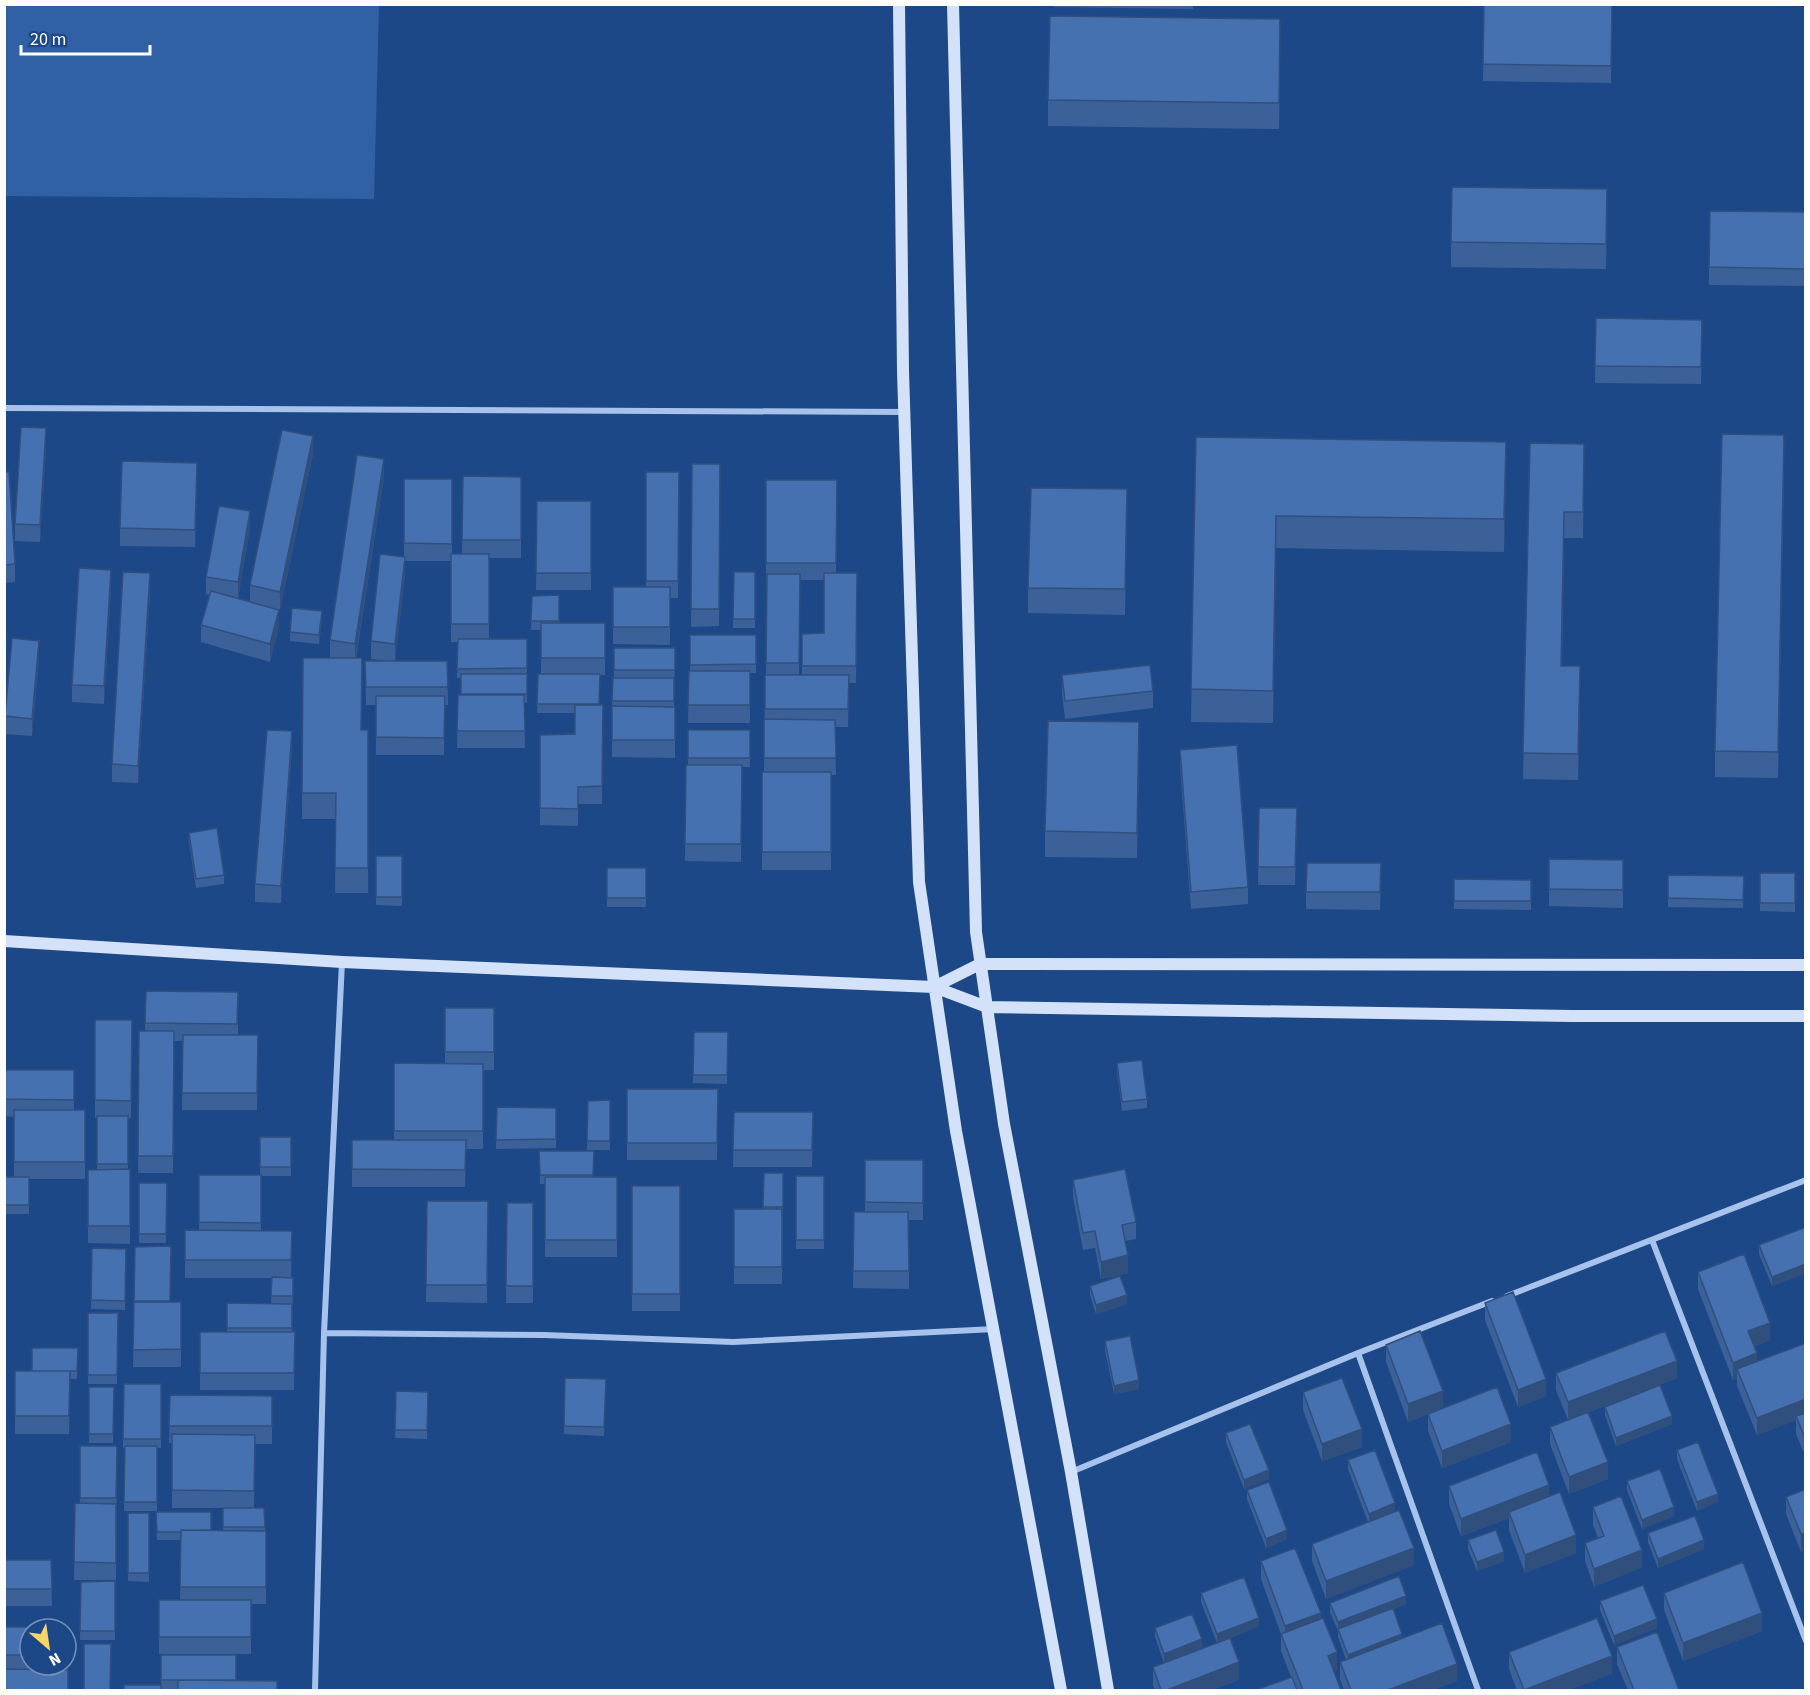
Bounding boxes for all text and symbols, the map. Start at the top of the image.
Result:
scale bar [21,18,150,56]
text: 20 m [30,27,66,52]
north arrow [18,1617,78,1677]
text: N [45,1647,65,1671]

